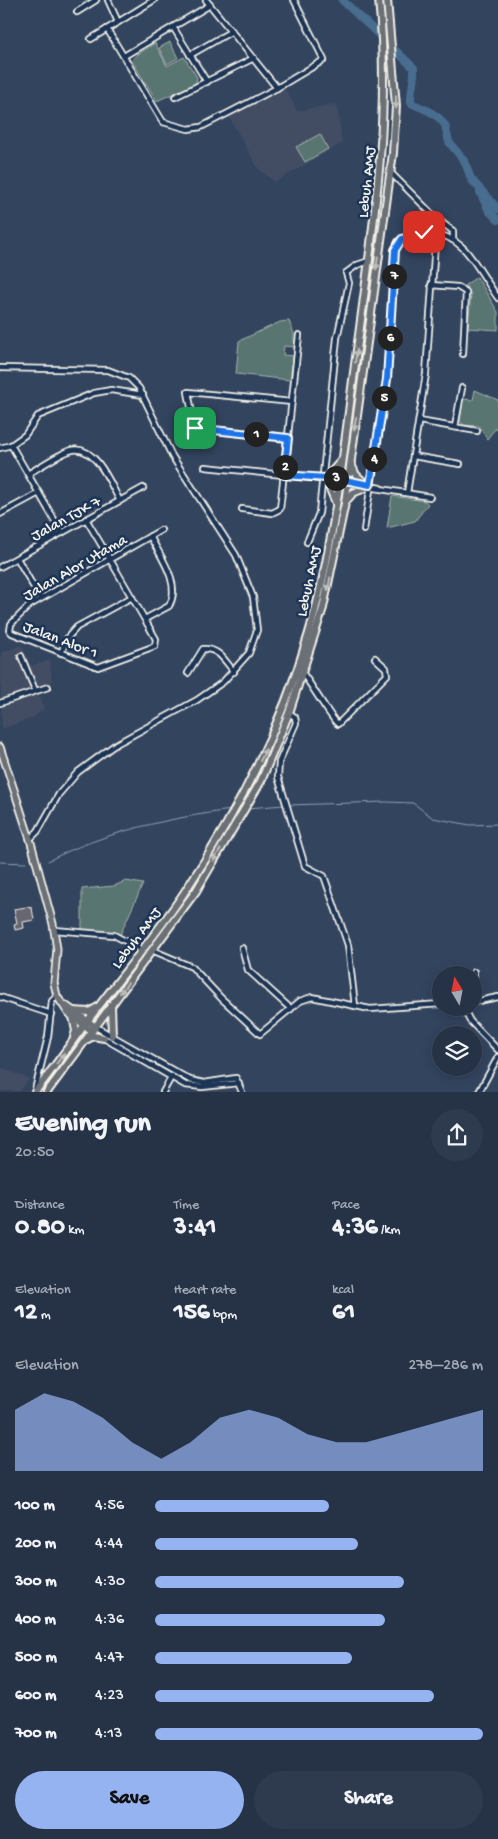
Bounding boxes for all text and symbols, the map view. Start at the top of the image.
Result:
one-way arrow [392,94,400,110]
street label: Lebuh AMJ [355,144,382,219]
pin [403,211,445,253]
icon: check [410,218,438,246]
one-way arrow [373,255,381,271]
pin: 7 [382,264,406,288]
text: 7 [391,268,398,285]
pin: 6 [378,326,402,350]
text: 6 [387,330,394,347]
one-way arrow [352,348,360,364]
pin: 5 [372,386,396,410]
text: 5 [381,390,388,407]
pin [174,407,216,449]
icon: arrive [181,414,209,442]
one-way arrow [350,416,358,432]
pin: 1 [244,422,268,446]
text: 1 [254,426,259,443]
pin: 4 [362,446,386,472]
text: 4 [371,451,378,468]
pin: 2 [272,454,298,480]
text: 2 [282,459,289,476]
pin: 3 [324,466,348,490]
text: 3 [333,470,340,487]
street label: Jalan TJK 7 [29,493,105,547]
street label: Jalan Alor Utama [20,531,132,606]
street label: Lebuh AMJ [294,543,327,619]
one-way arrow [325,576,333,592]
street label: Jalan Alor 1 [20,618,100,664]
one-way arrow [259,748,267,762]
one-way arrow [213,849,222,862]
street label: Lebuh AMJ [109,904,168,973]
north arrow [432,966,482,1016]
map controls [432,966,482,1076]
one-way arrow [118,981,129,994]
button: layers [432,1026,482,1076]
one-way arrow [55,1052,65,1066]
text: Evening run [15,1108,151,1141]
button: share [431,1109,483,1161]
text: 20:50 [15,1144,54,1163]
text: Distance [15,1197,64,1214]
text: Time [174,1197,199,1214]
text: Pace [332,1197,360,1214]
text: 0.80 [15,1214,65,1243]
text: 3:41 [174,1214,216,1243]
text: 4:36 [332,1214,378,1243]
text: km [65,1222,84,1239]
text: /km [378,1222,401,1239]
text: Elevation [15,1282,71,1299]
text: Heart rate [174,1282,236,1299]
text: kcal [332,1282,354,1299]
text: 12 [15,1299,37,1328]
text: 156 [174,1299,210,1328]
text: 61 [332,1299,355,1328]
text: m [37,1307,51,1324]
text: bpm [210,1307,237,1324]
text: Elevation [15,1357,79,1376]
text: 278–286 m [408,1357,483,1376]
text: 100 m [15,1497,55,1516]
text: 4:56 [95,1497,124,1516]
text: 200 m [15,1535,56,1554]
text: 4:44 [95,1535,123,1554]
text: 300 m [15,1573,57,1592]
text: 4:30 [95,1573,125,1592]
text: 400 m [15,1611,56,1630]
text: 4:36 [95,1611,124,1630]
text: 500 m [15,1649,57,1668]
text: 4:47 [95,1649,123,1668]
text: 600 m [15,1687,56,1706]
text: 4:23 [95,1687,124,1706]
text: 700 m [15,1725,57,1744]
text: 4:13 [95,1725,122,1744]
button: Save [15,1771,244,1829]
button: Share [254,1771,483,1829]

